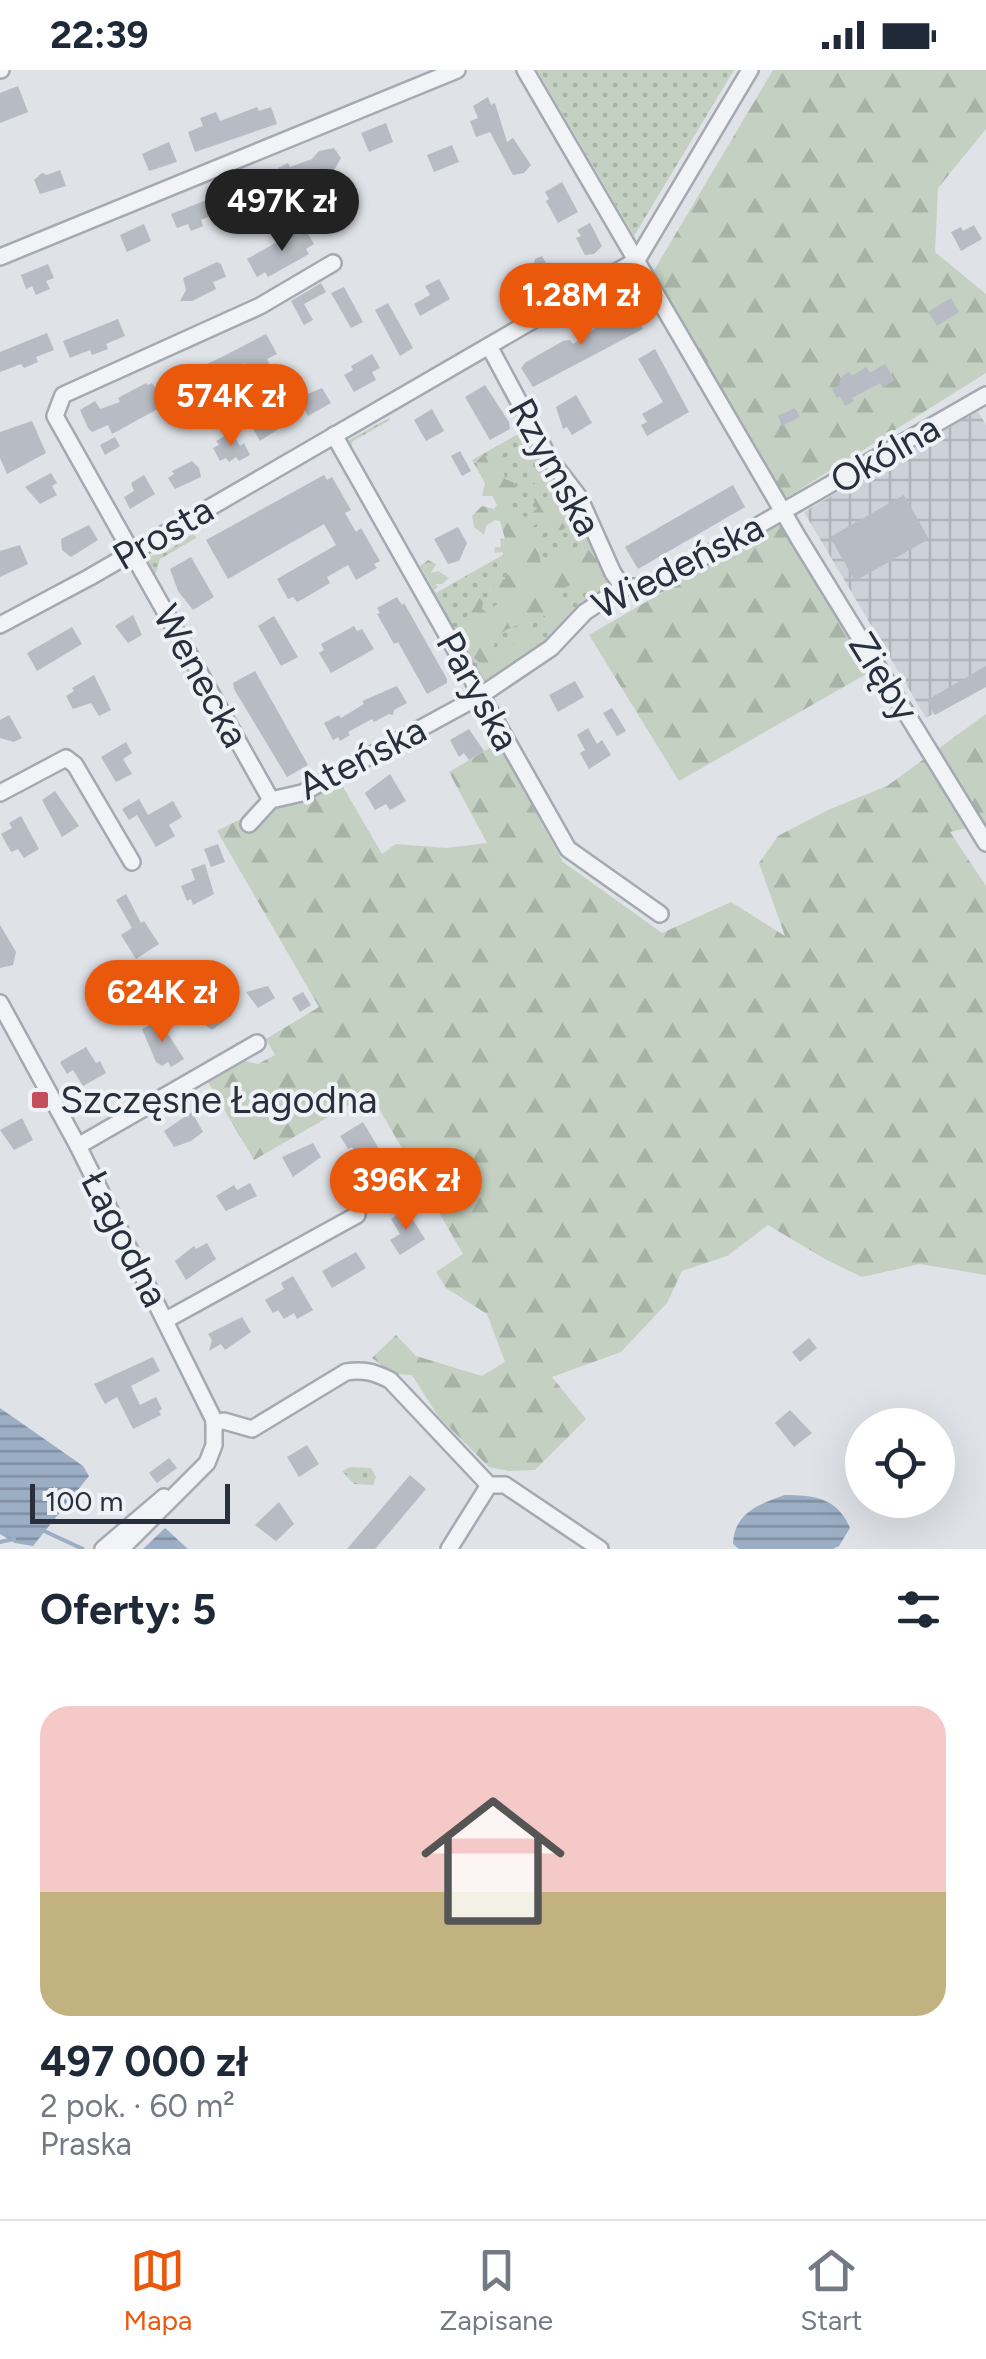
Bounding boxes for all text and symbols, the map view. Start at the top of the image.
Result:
text: 22:39 [50,12,149,58]
pin: 497K zł [190,169,374,254]
text: 497K zł [227,182,337,220]
pin: 1.28M zł [478,263,684,348]
text: 1.28M zł [521,276,641,314]
pin: 574K zł [139,364,323,449]
text: 574K zł [176,377,286,415]
street label: Rzymska [499,390,611,544]
street label: Okólna [822,404,948,504]
street label: Prosta [105,486,221,580]
street label: Wiedeńska [585,503,771,629]
street label: Wenecka [143,597,259,755]
street label: Paryska [427,623,529,759]
street label: Zięby [839,624,929,730]
street label: Ateńska [290,706,434,810]
pin: 624K zł [70,960,254,1045]
text: 624K zł [107,973,217,1011]
place label: Szczęsne Łagodna [60,1077,377,1123]
marker: Szczęsne Łagodna [29,1089,51,1111]
pin: 396K zł [314,1148,498,1233]
text: 396K zł [352,1161,460,1199]
street label: Łagodna [71,1163,179,1315]
map controls [845,1408,955,1518]
button: locate [845,1408,955,1518]
scale bar [30,1479,230,1524]
text: 100 m [45,1484,123,1518]
icon: filters [891,1582,946,1637]
text: Oferty: 5 [40,1584,216,1635]
icon: home [403,1771,583,1951]
text: 497 000 zł [40,2036,248,2087]
text: 2 pok. · 60 m² [40,2087,235,2125]
text: Praska [40,2125,132,2163]
tab: Mapa [124,2243,192,2337]
tab: Zapisane [440,2243,553,2337]
tab: Start [800,2243,862,2337]

